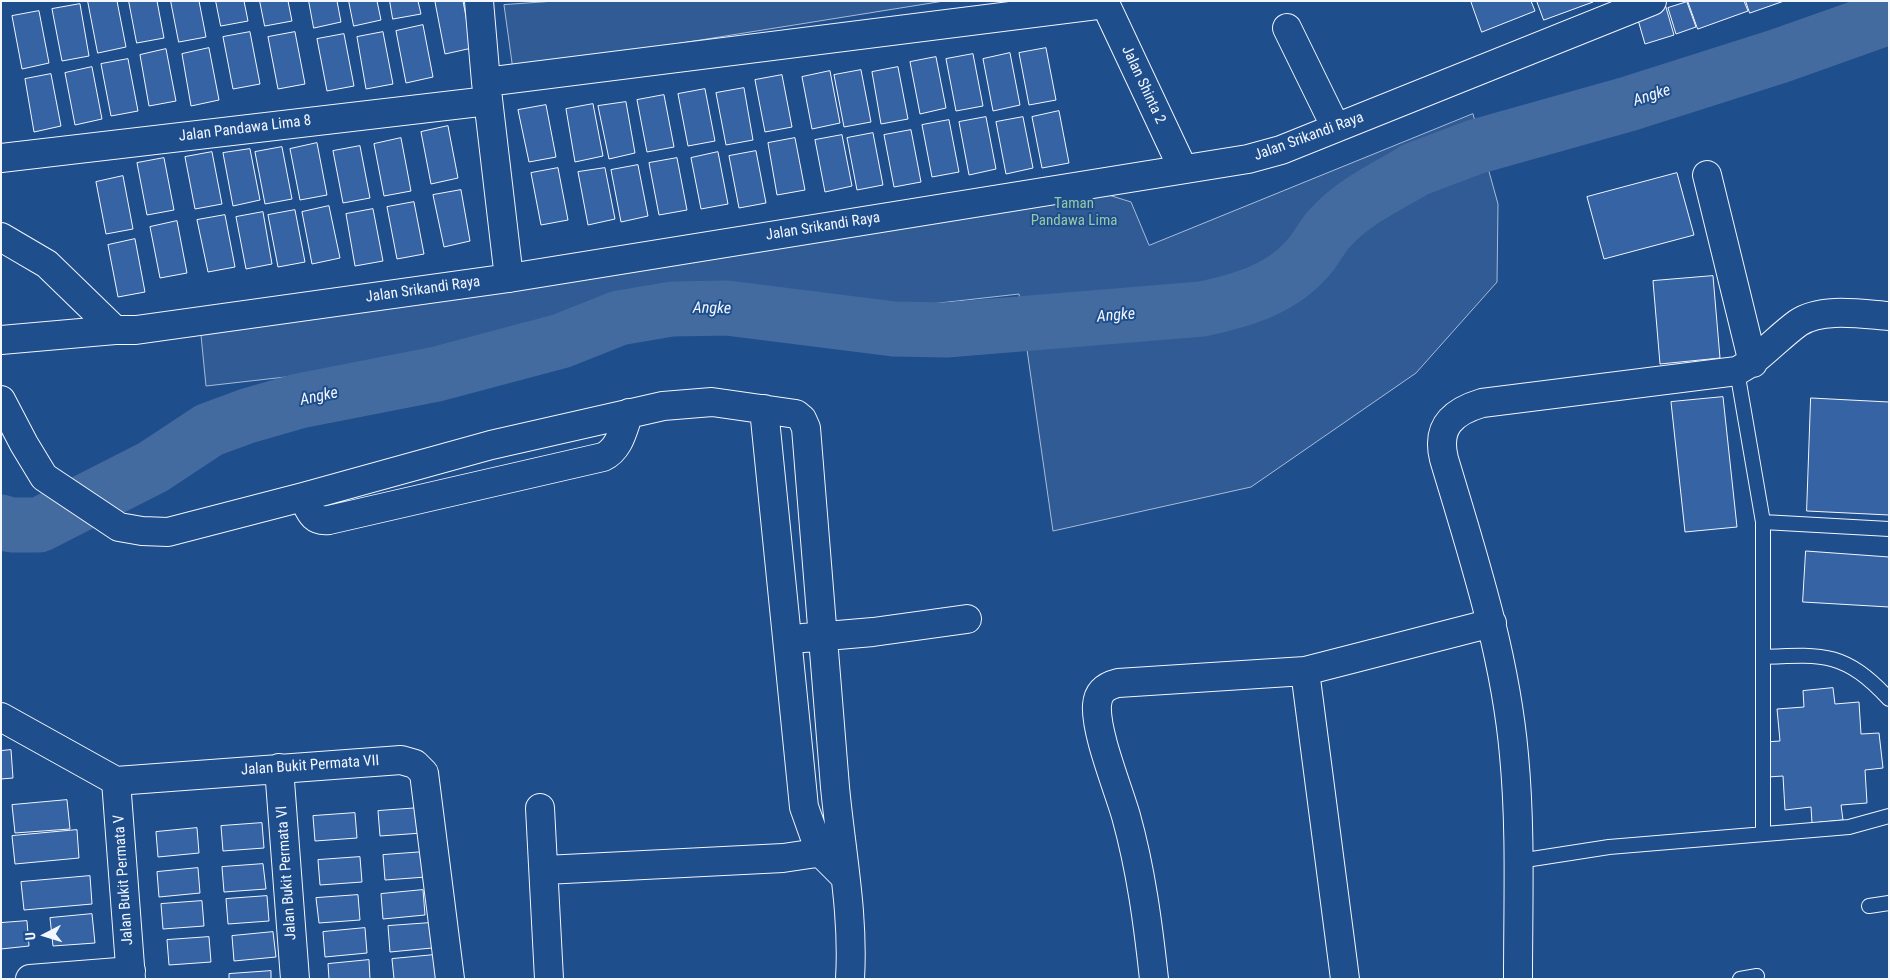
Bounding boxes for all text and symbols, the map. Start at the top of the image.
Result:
street label: Jalan Shinta 2 [1117,43,1169,127]
water label: Angke [1631,81,1673,111]
street label: Jalan Srikandi Raya [1252,109,1366,165]
street label: Jalan Pandawa Lima 8 [178,112,312,146]
park label: Taman Pandawa Lima [1031,195,1117,230]
street label: Jalan Srikandi Raya [765,209,881,245]
street label: Jalan Srikandi Raya [365,273,481,307]
water label: Angke [693,299,731,319]
water label: Angke [1096,305,1136,327]
water label: Angke [298,384,340,410]
street label: Jalan Bukit Permata VII [240,752,380,780]
street label: Jalan Bukit Permata VI [273,805,301,941]
street label: Jalan Bukit Permata V [110,814,138,946]
north arrow [20,910,70,960]
text: U [22,932,38,941]

